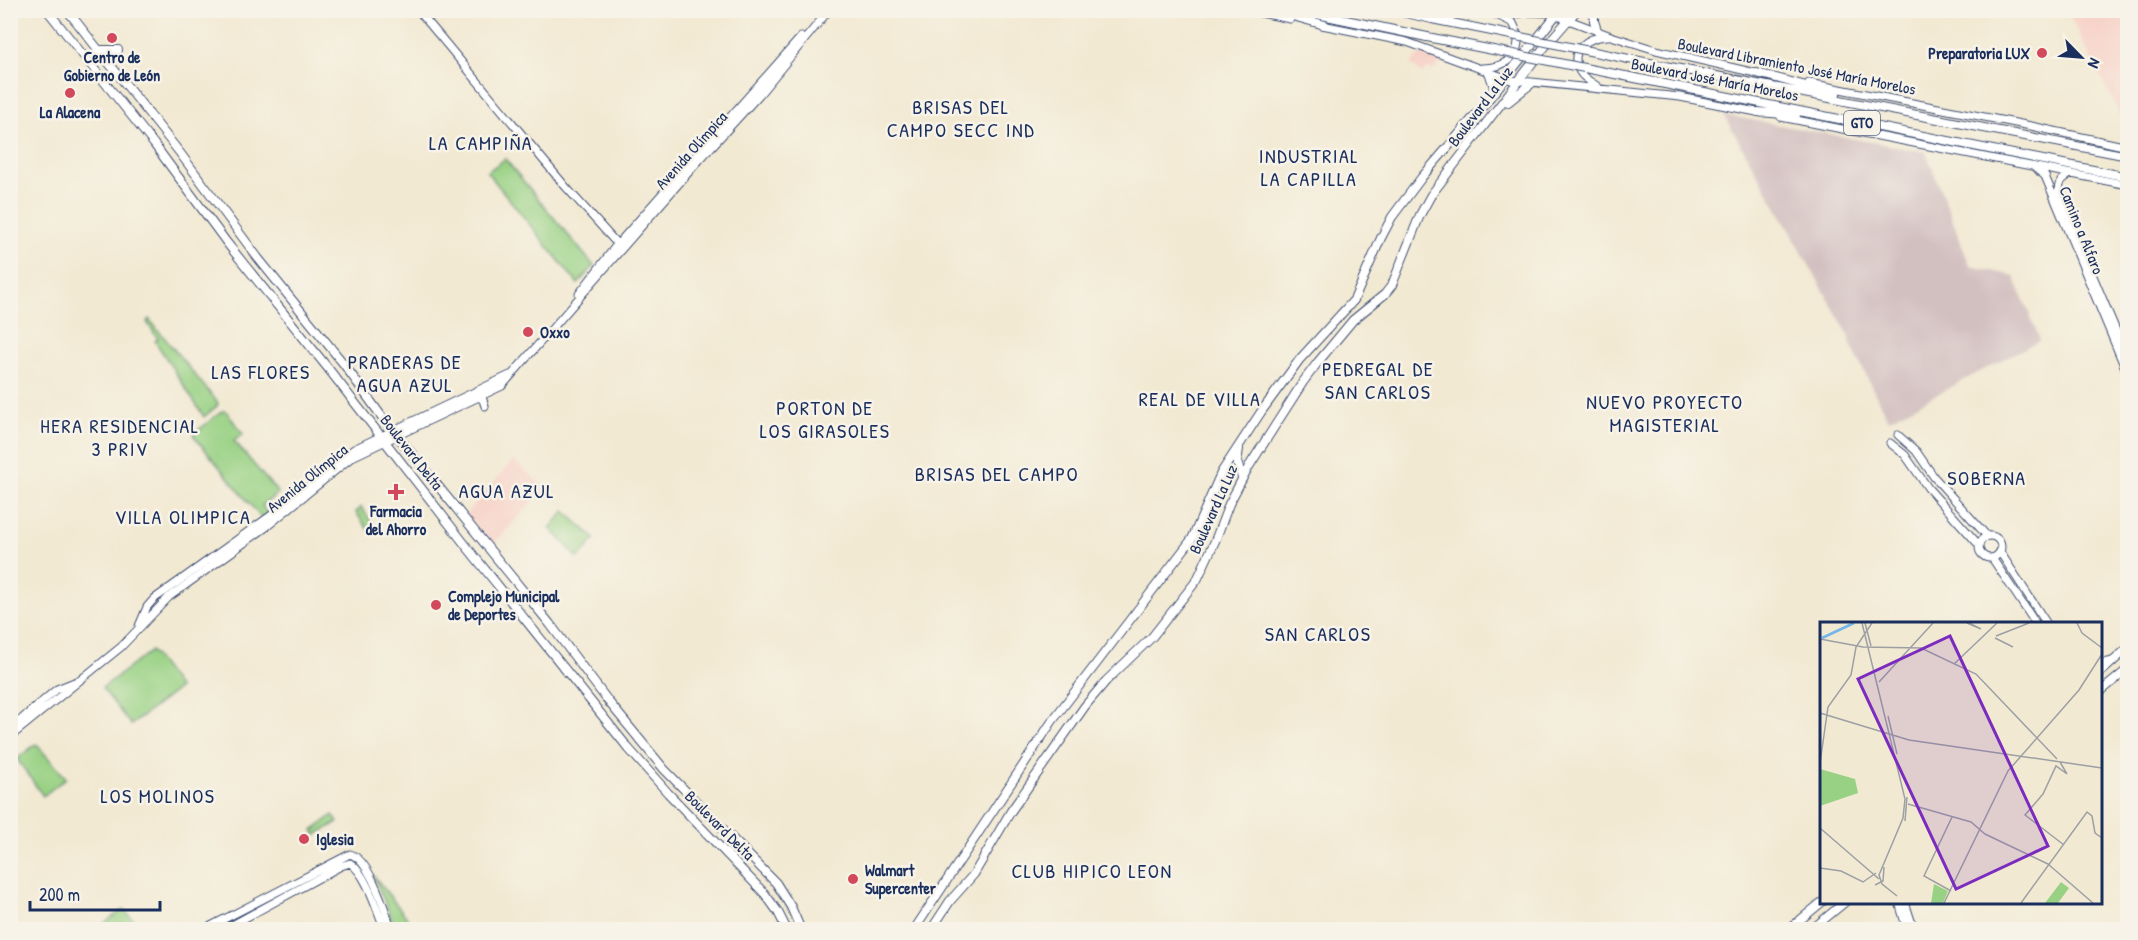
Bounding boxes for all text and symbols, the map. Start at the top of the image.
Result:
north arrow [2051,27,2111,87]
marker: Centro de Gobierno de León [105,31,119,45]
street label: Boulevard Libramiento José María Morelos [1676,32,1918,100]
place label: Preparatoria LUX [1928,42,2030,65]
place label: Centro de Gobierno de León [64,46,160,86]
marker: Preparatoria LUX [2035,46,2049,60]
street label: Boulevard José María Morelos [1630,52,1800,106]
text: N [2083,55,2106,72]
street label: Boulevard La Luz [1442,61,1518,151]
marker: La Alacena [63,86,77,100]
district label: BRISAS DEL CAMPO SECC IND [887,93,1035,143]
place label: La Alacena [40,101,101,123]
street label: Avenida Olímpica [650,106,732,194]
road number: GTO [1844,111,1880,135]
district label: LA CAMPIÑA [429,129,533,156]
district label: INDUSTRIAL LA CAPILLA [1259,142,1359,192]
street label: Camino a Alfaro [2054,183,2110,278]
place label: Oxxo [540,321,570,343]
marker: Oxxo [521,325,535,339]
district label: PRADERAS DE AGUA AZUL [348,348,462,398]
district label: PEDREGAL DE SAN CARLOS [1322,355,1434,405]
district label: LAS FLORES [211,358,311,385]
district label: REAL DE VILLA [1139,385,1261,412]
district label: NUEVO PROYECTO MAGISTERIAL [1586,388,1744,438]
district label: PORTON DE LOS GIRASOLES [760,394,890,444]
street label: Boulevard Delta [376,410,448,494]
district label: HERA RESIDENCIAL 3 PRIV [40,412,200,462]
street label: Avenida Olímpica [262,439,352,517]
district label: BRISAS DEL CAMPO [915,460,1079,487]
street label: Boulevard La Luz [1184,461,1243,557]
district label: SOBERNA [1947,464,2027,491]
district label: AGUA AZUL [459,477,555,504]
marker: Farmacia del Ahorro [389,485,403,499]
place label: Farmacia del Ahorro [366,500,427,540]
district label: VILLA OLIMPICA [115,503,251,530]
place label: Complejo Municipal de Deportes [448,585,560,626]
marker: Complejo Municipal de Deportes [429,598,443,612]
district label: SAN CARLOS [1265,620,1371,647]
inset map [1820,622,2102,904]
district label: LOS MOLINOS [101,782,215,809]
street label: Boulevard Delta [680,785,760,865]
place label: Iglesia [316,828,354,851]
marker: Iglesia [297,832,311,846]
district label: CLUB HIPICO LEON [1011,857,1173,884]
place label: Walmart Supercenter [865,859,937,900]
marker: Walmart Supercenter [846,872,860,886]
scale bar [30,874,160,912]
text: 200 m [39,882,80,907]

